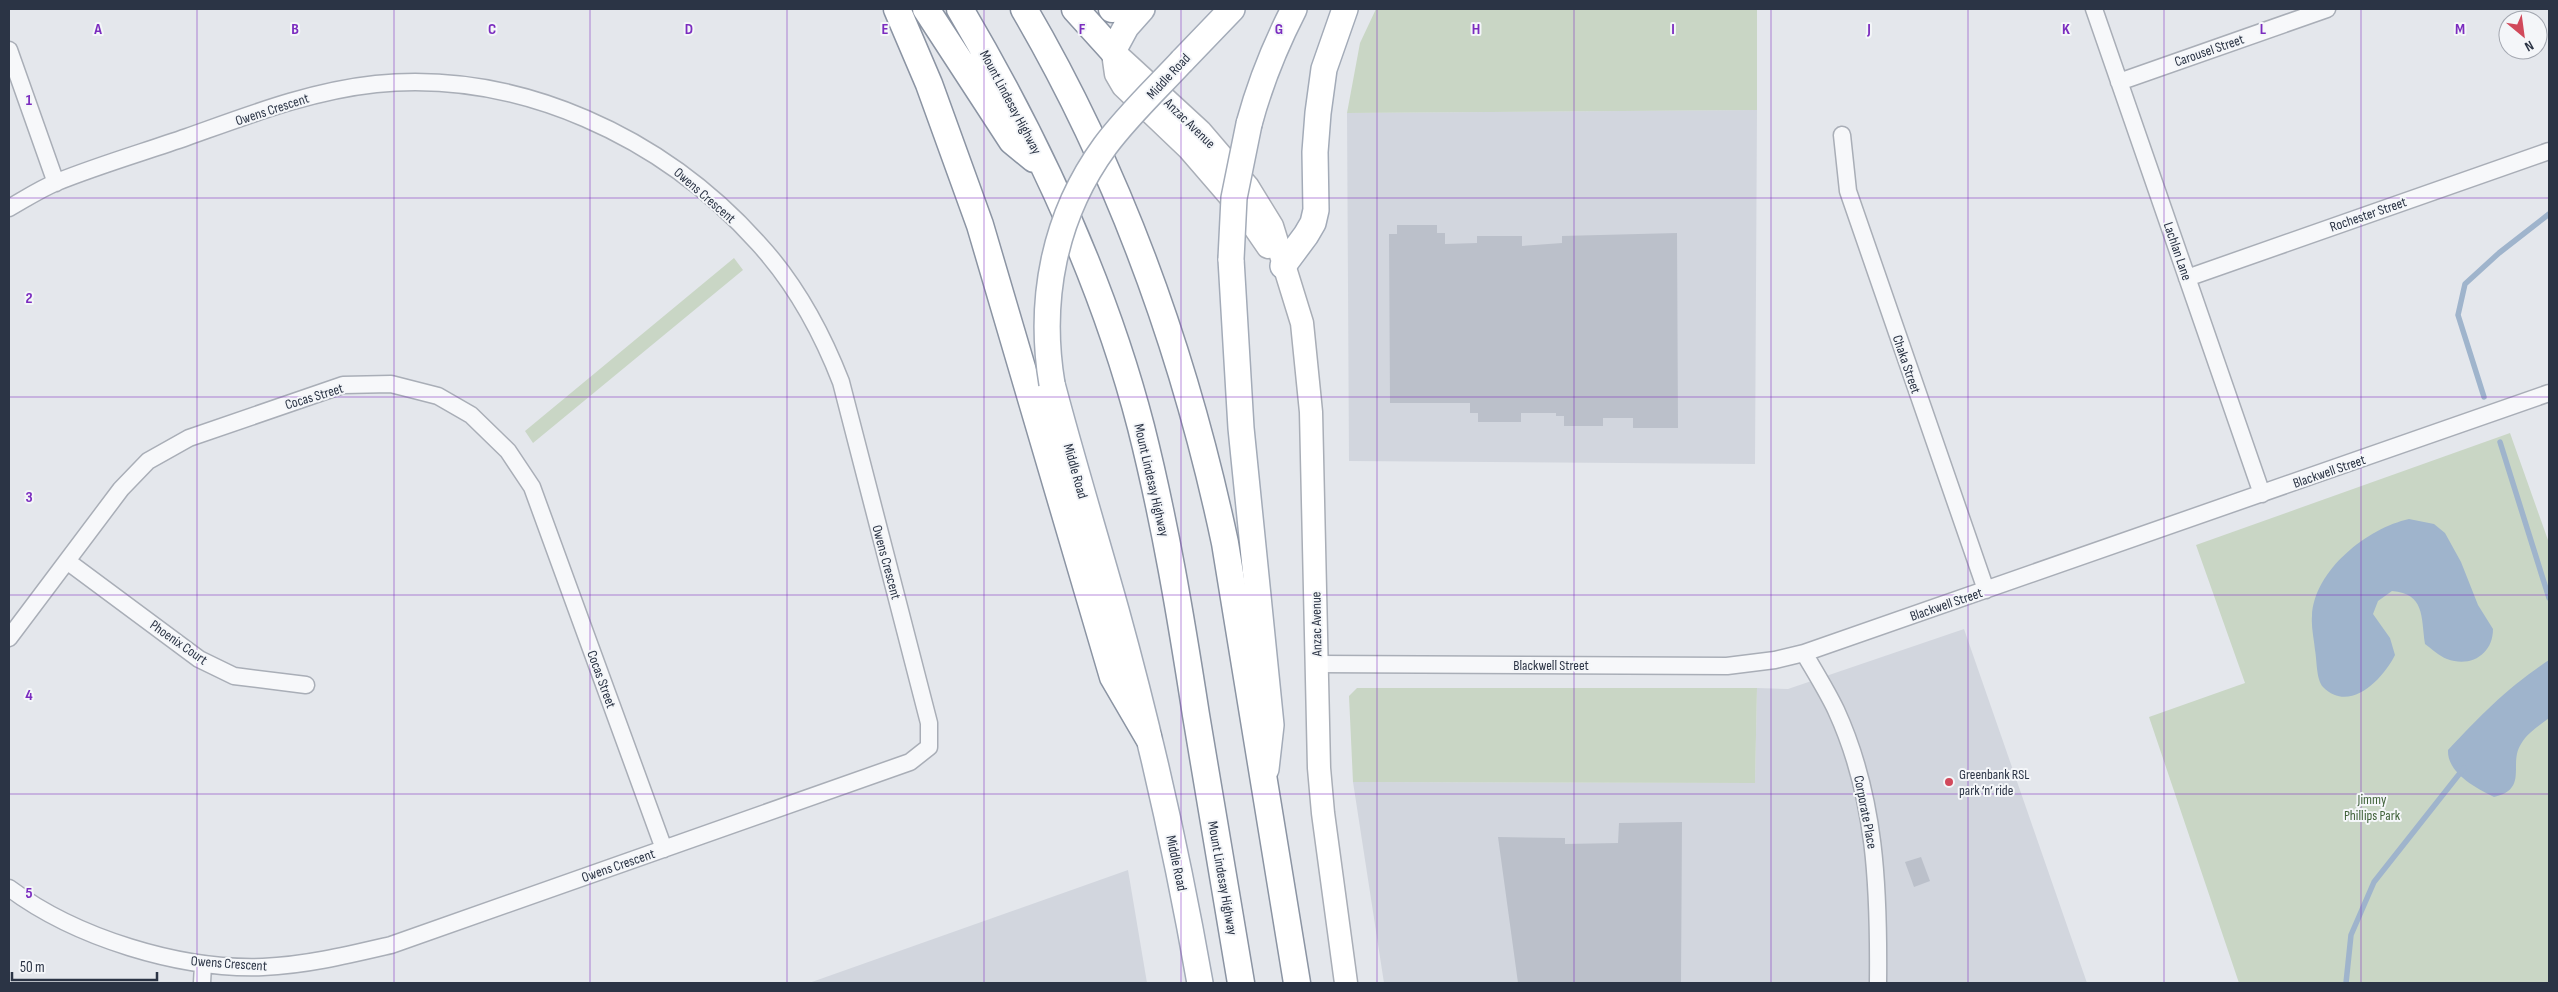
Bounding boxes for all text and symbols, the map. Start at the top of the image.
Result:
north arrow [2498,10,2548,60]
text: A [93,20,102,39]
text: B [291,20,299,39]
text: C [488,20,496,39]
text: D [685,20,693,39]
text: E [882,20,889,39]
text: F [1079,20,1086,39]
text: G [1275,20,1283,39]
text: H [1472,20,1480,39]
text: I [1671,20,1675,39]
text: J [1866,20,1871,39]
text: K [2062,20,2070,39]
text: L [2260,20,2267,39]
text: M [2455,20,2465,39]
street label: Carousel Street [2172,31,2246,70]
text: N [2522,37,2536,55]
street label: Mount Lindesay Highway [976,47,1045,158]
street label: Middle Road [1143,50,1194,103]
street label: Owens Crescent [233,90,311,129]
text: 1 [26,91,33,110]
street label: Anzac Avenue [1160,94,1219,152]
street label: Owens Crescent [670,164,739,227]
street label: Rochester Street [2328,193,2409,236]
street label: Lachlan Lane [2160,220,2195,283]
text: 2 [25,289,33,308]
street label: Chaka Street [1889,333,1924,396]
street label: Cocas Street [283,380,345,413]
street label: Mount Lindesay Highway [1130,422,1173,539]
street label: Middle Road [1060,442,1092,501]
street label: Blackwell Street [2291,451,2368,492]
text: 3 [25,488,33,507]
street label: Owens Crescent [868,523,905,601]
street label: Blackwell Street [1908,584,1985,625]
street label: Anzac Avenue [1307,591,1326,658]
street label: Phoenix Court [147,616,211,668]
street label: Cocas Street [583,648,620,710]
street label: Blackwell Street [1513,657,1589,674]
text: 4 [25,686,33,705]
place label: Greenbank RSL park ‘n’ ride [1959,766,2029,799]
street label: Corporate Place [1850,774,1881,850]
marker: Greenbank RSL park ‘n’ ride [1943,776,1955,788]
park label: Jimmy Phillips Park [2344,791,2401,824]
street label: Mount Lindesay Highway [1204,820,1241,937]
street label: Middle Road [1162,834,1191,893]
street label: Owens Crescent [579,845,657,886]
text: 5 [25,884,33,903]
scale bar [12,950,158,982]
street label: Owens Crescent [190,952,268,975]
text: 50 m [20,958,45,977]

